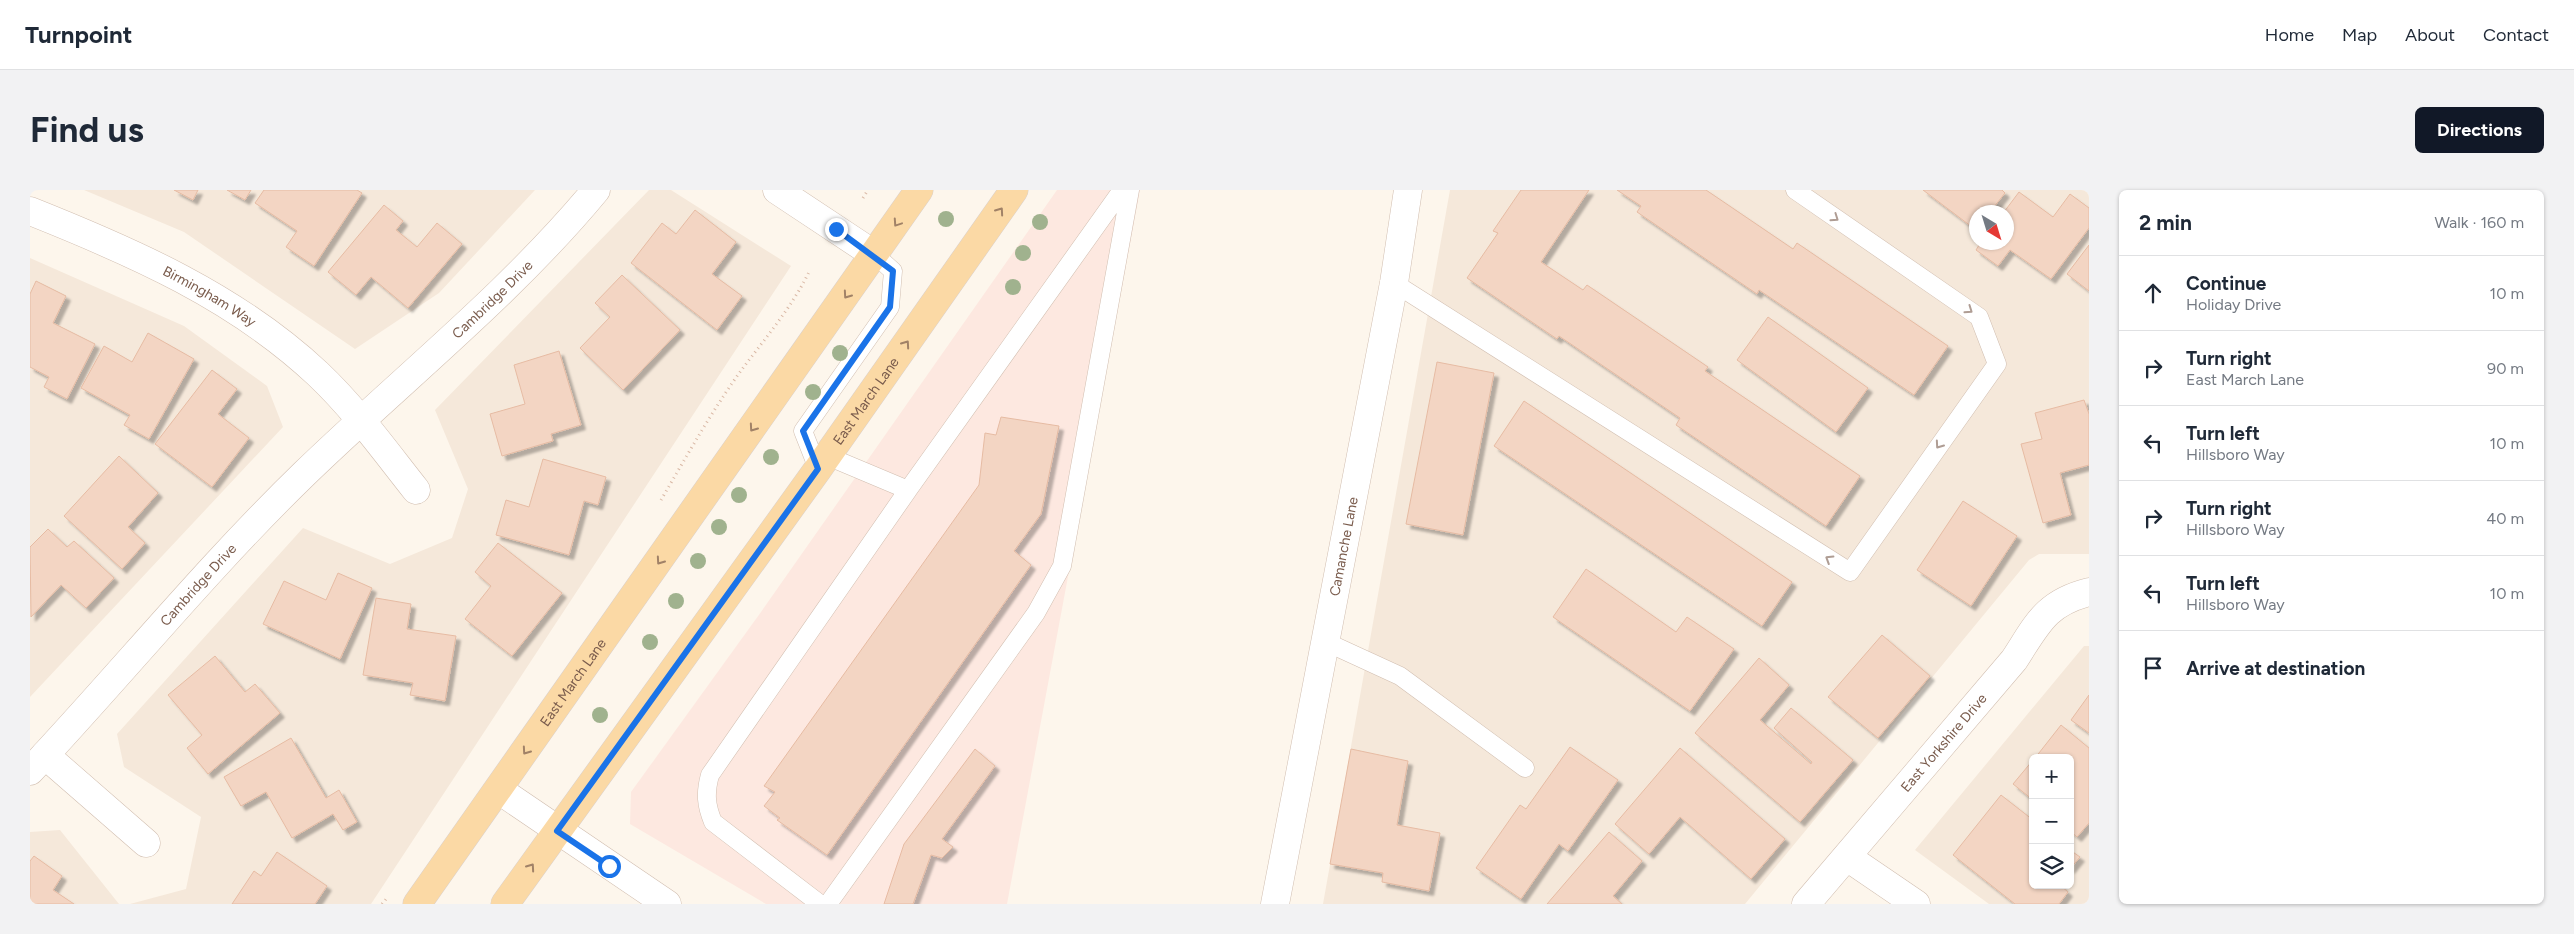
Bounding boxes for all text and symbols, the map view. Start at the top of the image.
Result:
text: Turnpoint [25,20,132,49]
text: Home [2265,24,2314,46]
text: Map [2342,24,2377,46]
text: About [2405,24,2455,46]
text: Contact [2483,24,2549,46]
button: Directions [2415,107,2544,153]
text: Find us [30,109,144,151]
north arrow [1969,205,2014,250]
one-way arrow [994,207,1003,216]
text: 2 min [2139,210,2192,235]
one-way arrow [1829,212,1839,221]
text: Walk · 160 m [2434,213,2524,232]
one-way arrow [894,217,903,226]
route end [825,218,848,241]
street label: Cambridge Drive [448,256,536,342]
street label: Birmingham Way [160,262,260,330]
text: Continue [2186,272,2266,295]
icon: ahead [2139,279,2167,307]
text: 10 m [2490,284,2524,303]
one-way arrow [844,289,853,299]
text: Holiday Drive [2186,295,2281,314]
one-way arrow [1963,304,1972,313]
one-way arrow [900,340,909,349]
text: Turn right [2186,347,2272,370]
street label: East March Lane [829,354,903,448]
icon: right [2139,354,2167,382]
text: 90 m [2487,359,2524,378]
text: East March Lane [2186,370,2304,389]
one-way arrow [750,422,759,432]
text: Turn left [2186,422,2260,445]
icon: left [2139,429,2167,457]
text: 10 m [2490,434,2524,453]
one-way arrow [1936,440,1945,449]
text: Hillsboro Way [2186,445,2285,464]
street label: Camanche Lane [1326,495,1361,597]
text: Turn right [2186,497,2272,520]
icon: right [2139,504,2167,532]
text: 40 m [2486,509,2524,528]
text: Hillsboro Way [2186,520,2285,539]
street label: Cambridge Drive [156,540,240,629]
one-way arrow [657,555,666,565]
one-way arrow [1825,555,1834,565]
text: Turn left [2186,572,2260,595]
icon: left [2139,579,2167,607]
text: 10 m [2490,584,2524,603]
text: Hillsboro Way [2186,595,2285,614]
street label: East March Lane [536,635,610,729]
icon: arrive [2139,654,2167,682]
text: Arrive at destination [2186,657,2365,680]
street label: East Yorkshire Drive [1897,690,1990,795]
one-way arrow [523,745,532,755]
map controls [2029,754,2074,889]
button: + [2029,754,2074,799]
button: − [2029,799,2074,844]
button: layers [2029,844,2074,889]
route start [598,855,621,878]
one-way arrow [525,863,534,873]

